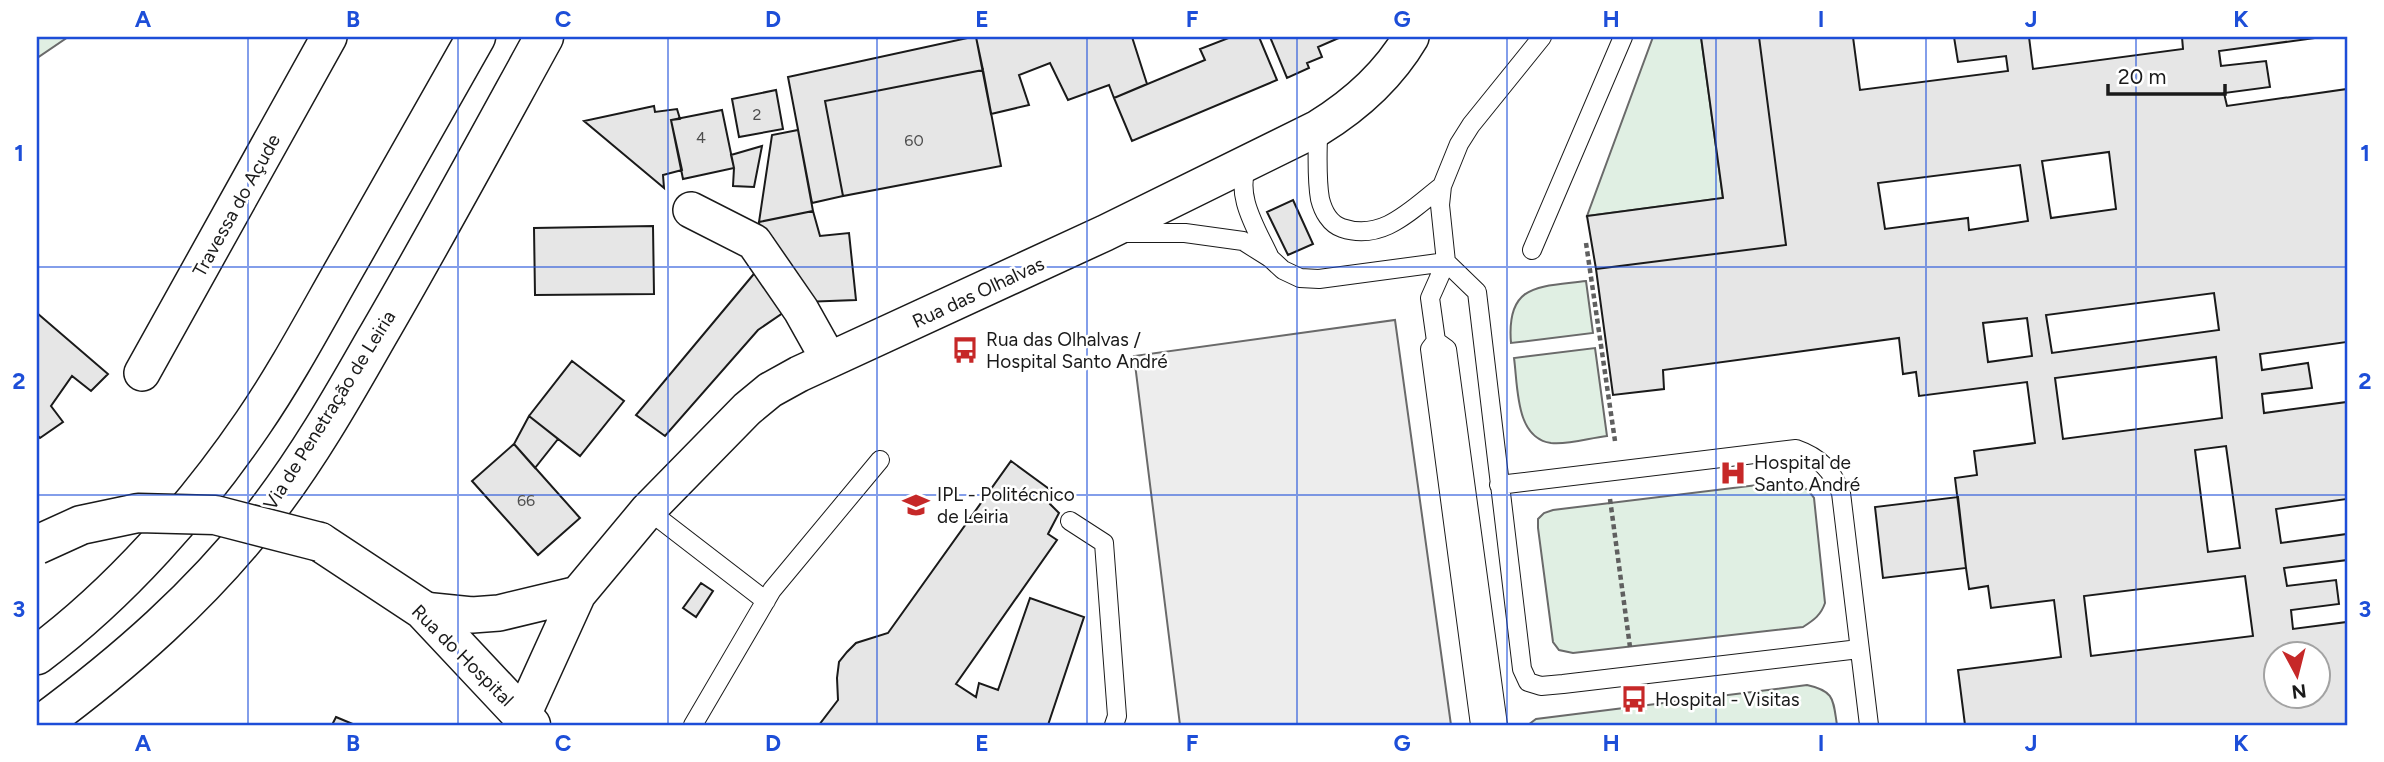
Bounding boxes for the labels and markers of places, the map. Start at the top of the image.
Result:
place label: Rua das Olhalvas / Hospital Santo André [986,328,1168,373]
bus stop icon: Rua das Olhalvas / Hospital Santo André [950,335,980,365]
place label: Hospital de Santo André [1754,451,1860,496]
hospital icon: Hospital de Santo André [1718,458,1748,488]
place label: IPL - Politécnico de Leiria [937,483,1075,528]
school or university icon: IPL - Politécnico de Leiria [901,490,931,520]
bus stop icon: Hospital - Visitas [1619,684,1649,714]
place label: Hospital - Visitas [1655,688,1800,711]

